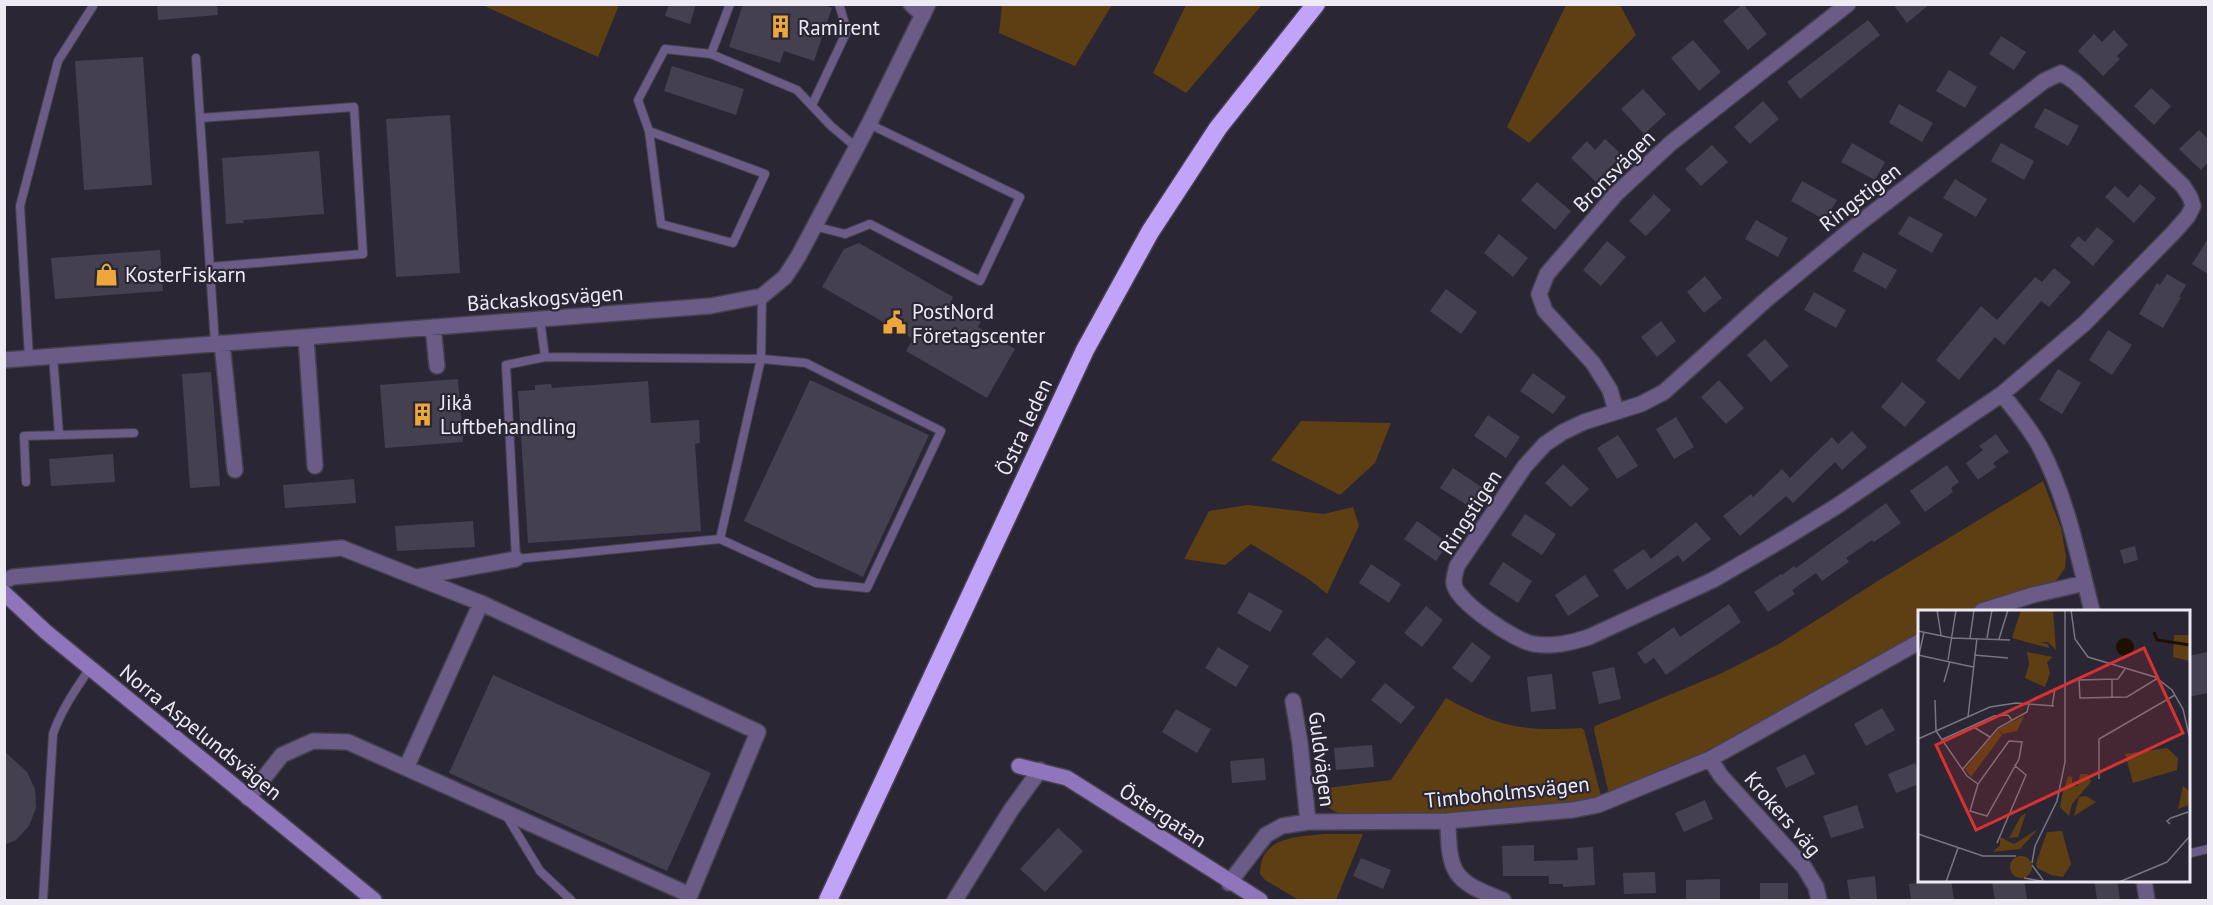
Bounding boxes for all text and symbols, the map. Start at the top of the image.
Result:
building icon: Ramirent [767,14,793,40]
place label: Ramirent [798,14,880,41]
street label: Bronsvägen [1567,124,1661,218]
street label: Ringstigen [1814,157,1906,237]
shop icon: KosterFiskarn [94,261,120,287]
place label: KosterFiskarn [125,261,246,288]
street label: Bäckaskogsvägen [466,279,624,317]
place label: PostNord Företagscenter [912,298,1045,349]
public building icon: PostNord Företagscenter [881,310,907,336]
street label: Östra leden [990,374,1058,480]
place label: Jikå Luftbehandling [439,389,576,440]
building icon: Jikå Luftbehandling [409,401,435,427]
street label: Ringstigen [1433,464,1507,560]
inset map [1918,610,2189,881]
street label: Norra Aspelundsvägen [114,658,288,806]
street label: Guldvägen [1303,710,1341,808]
street label: Krokers väg [1739,766,1827,862]
street label: Timboholmsvägen [1423,770,1591,814]
street label: Östergatan [1114,777,1212,853]

